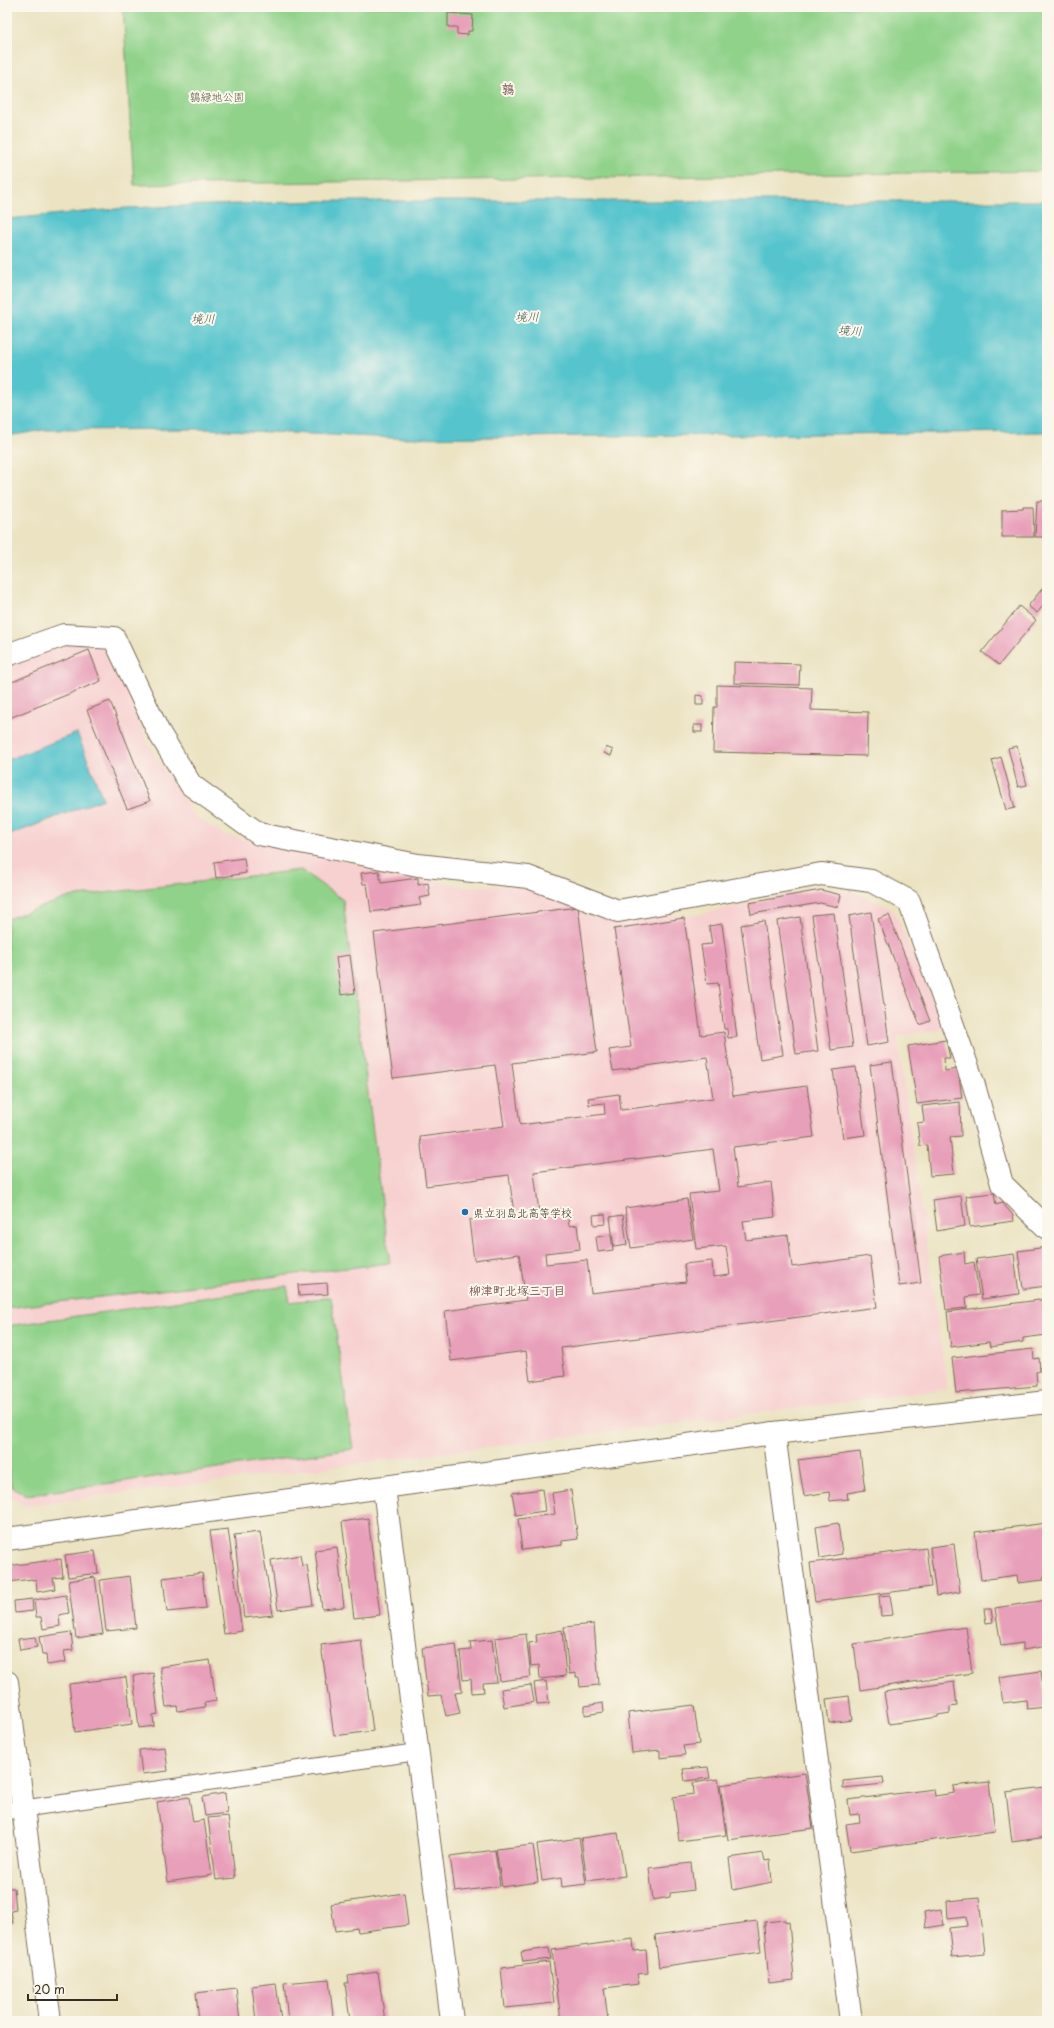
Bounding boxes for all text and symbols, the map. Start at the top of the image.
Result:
district label: 鶉 [501,79,515,98]
park label: 鶉緑地公園 [190,88,245,105]
water label: 境川 [515,307,539,325]
water label: 境川 [191,309,215,327]
water label: 境川 [838,320,862,340]
place label: 県立羽島北高等学校 [473,1204,572,1221]
marker: 県立羽島北高等学校 [460,1207,470,1217]
district label: 柳津町北塚三丁目 [469,1281,565,1299]
scale bar [28,1976,117,2002]
text: 20 m [34,1980,65,1998]

